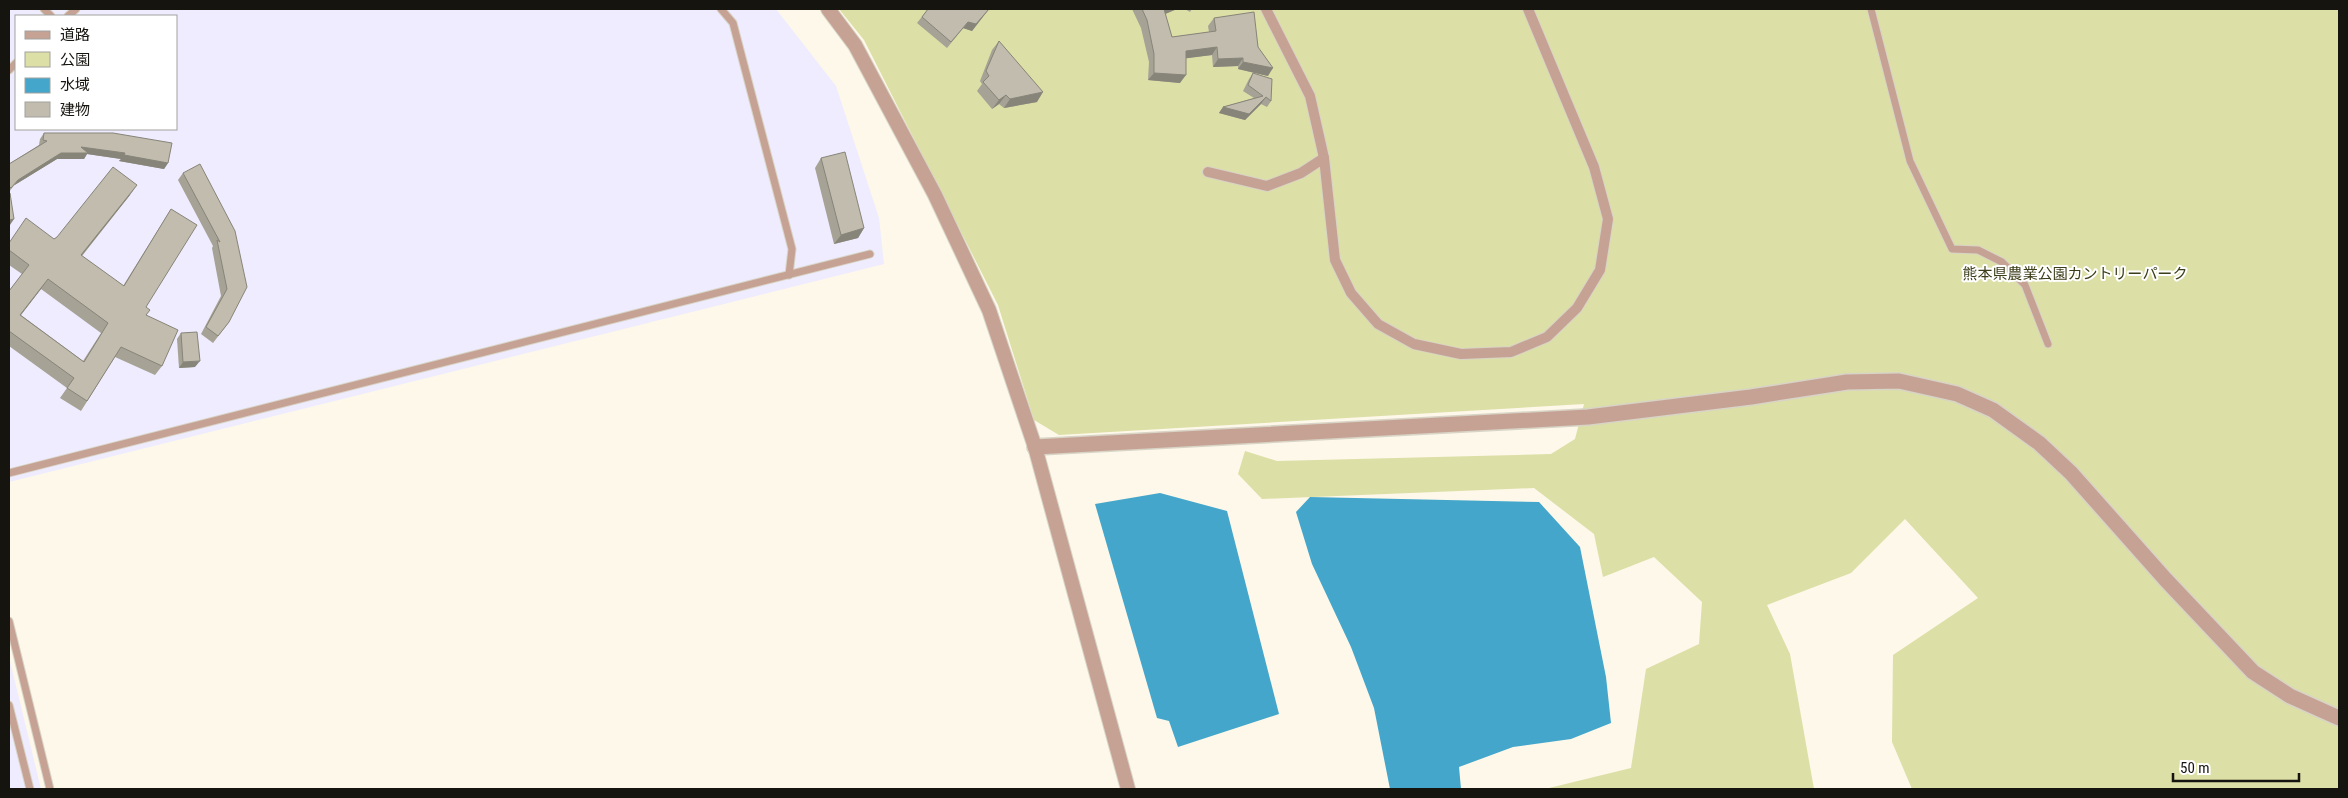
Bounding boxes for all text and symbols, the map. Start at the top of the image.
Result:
legend [15,15,178,130]
text: 道路 [60,26,90,44]
text: 公園 [60,51,90,69]
text: 水域 [60,76,90,94]
text: 建物 [60,101,90,119]
park label: 熊本県農業公園カントリーパーク [1963,265,2187,283]
scale bar [2173,750,2299,782]
text: 50 m [2180,759,2210,777]

